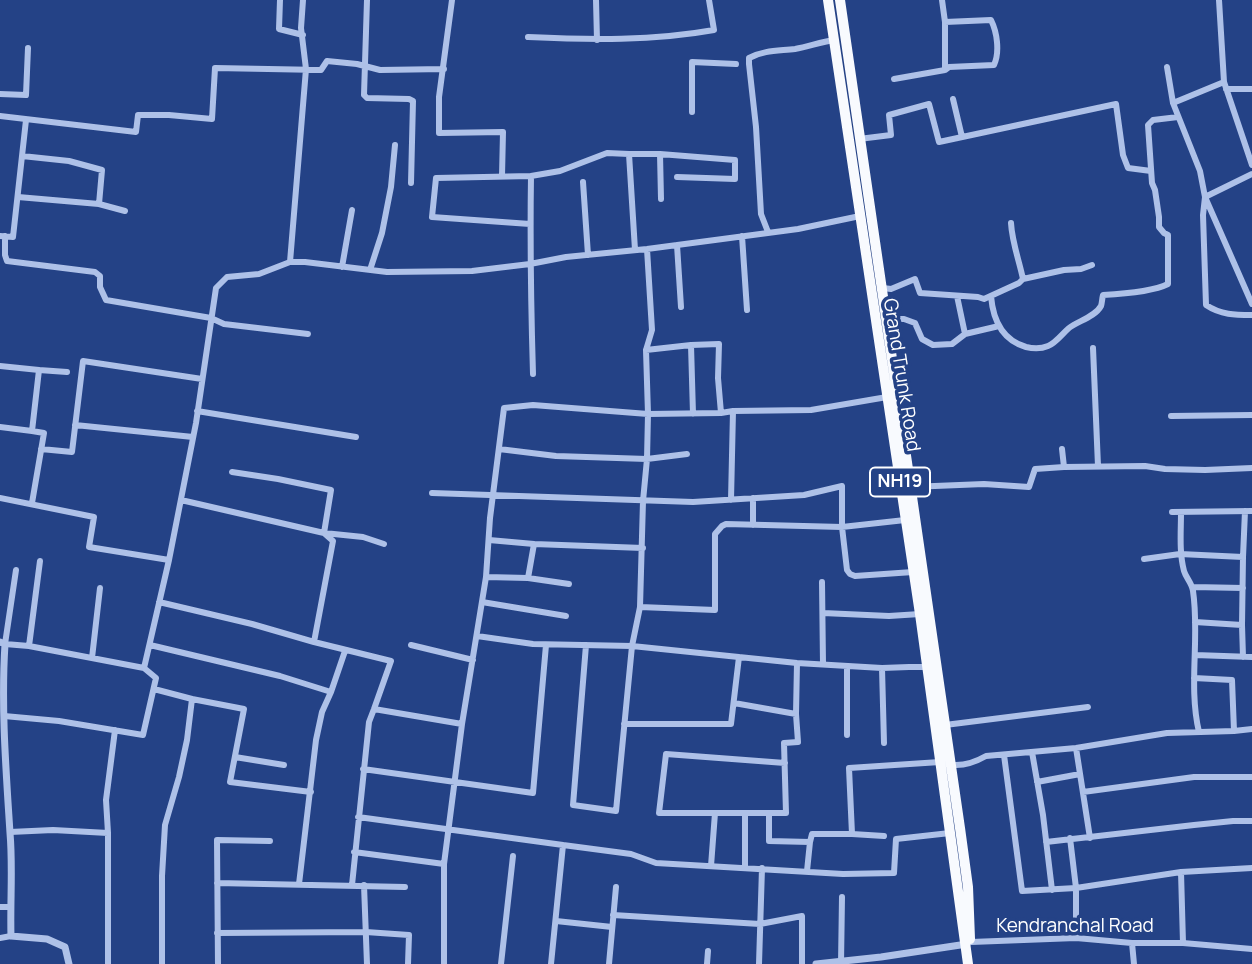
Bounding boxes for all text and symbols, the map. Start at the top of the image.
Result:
street label: Grand Trunk Road [878,297,924,453]
road number: NH19 [870,468,930,496]
street label: Kendranchal Road [996,916,1154,938]

